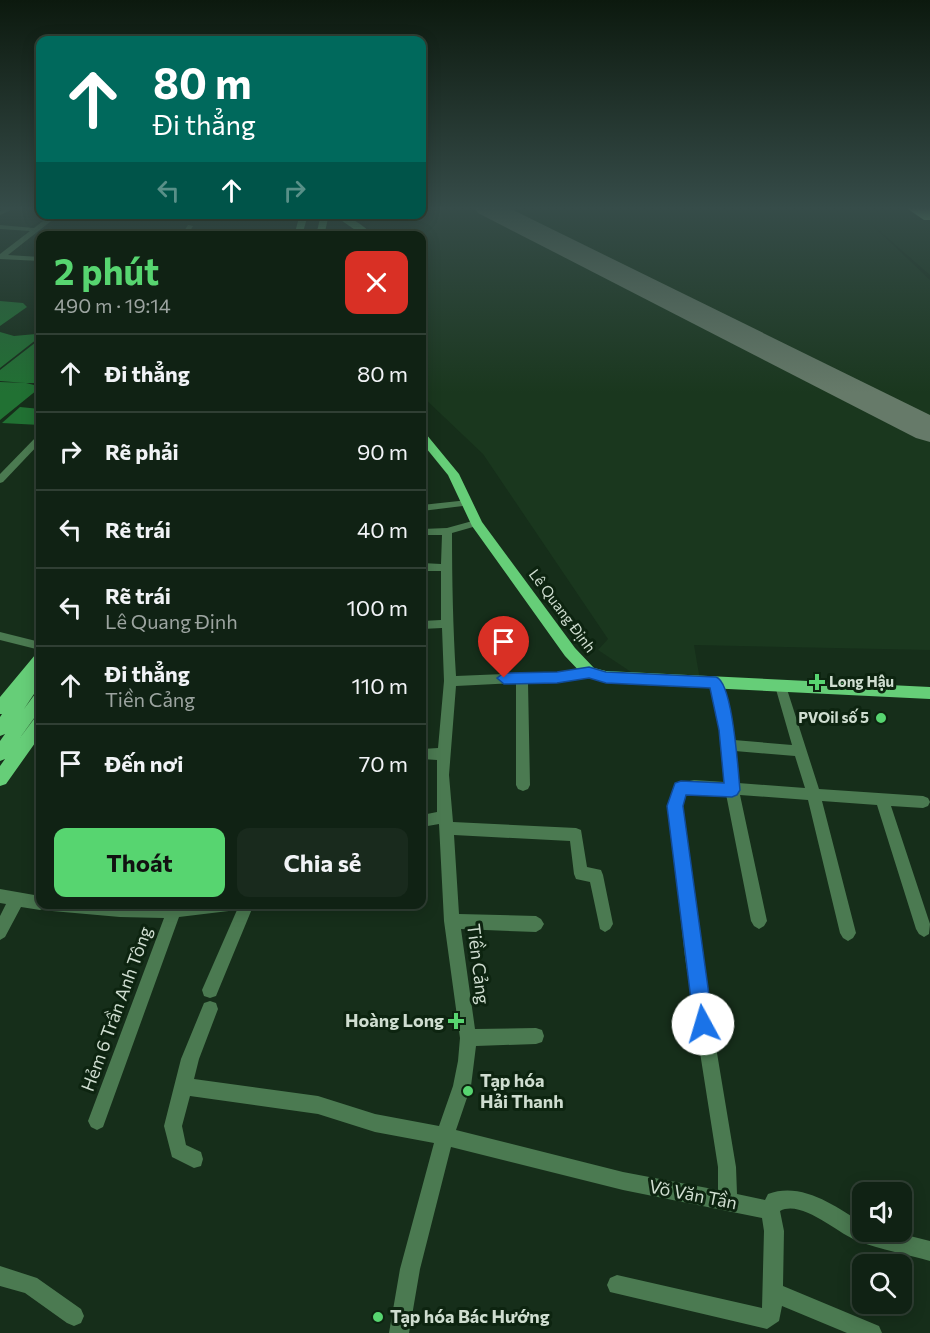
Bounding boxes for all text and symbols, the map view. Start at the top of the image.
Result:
text: 80 m [153,56,252,108]
icon: ahead [54,60,132,138]
text: Đi thẳng [153,108,256,141]
icon: left [152,174,185,207]
icon: ahead [215,174,248,207]
icon: right [278,174,311,207]
text: 2 phút [54,248,159,292]
button: close [345,251,408,314]
text: 490 m · 19:14 [54,293,171,317]
icon: ahead [54,357,87,390]
text: Đi thẳng [105,360,190,387]
text: 80 m [357,360,408,387]
icon: right [54,435,87,468]
text: Rẽ phải [105,438,179,465]
text: 90 m [357,438,408,465]
icon: left [54,513,87,546]
text: Rẽ trái [105,516,171,543]
text: 40 m [357,516,408,543]
street label: Lê Quang Định [526,565,600,656]
text: Rẽ trái [105,582,171,609]
icon: left [54,591,87,624]
text: 100 m [346,594,408,621]
text: Lê Quang Định [105,609,238,633]
pin [478,616,529,678]
icon: arrive [487,625,520,658]
text: Đi thẳng [105,660,190,687]
icon: ahead [54,669,87,702]
text: 110 m [351,672,408,699]
place label: Long Hậu [829,672,894,691]
marker: Long Hậu [810,675,824,689]
text: Tiền Cảng [105,687,195,711]
place label: PVOil số 5 [798,708,869,726]
marker: PVOil số 5 [874,711,888,725]
icon: arrive [54,747,87,780]
text: Đến nơi [105,750,183,777]
text: 70 m [359,750,408,777]
button: Thoát [54,828,225,897]
button: Chia sẻ [237,828,408,897]
street label: Tiền Cảng [463,922,495,1006]
street label: Hẻm 6 Trần Anh Tông [76,923,156,1094]
position arrow [671,992,735,1056]
place label: Hoàng Long [345,1009,444,1031]
marker: Hoàng Long [449,1014,463,1028]
place label: Tạp hóa Hải Thanh [480,1069,564,1112]
marker: Tạp hóa Hải Thanh [461,1084,475,1098]
street label: Võ Văn Tần [647,1175,739,1213]
map controls [852,1182,912,1314]
button: sound [852,1182,912,1242]
button: search [852,1254,912,1314]
place label: Tạp hóa Bác Hướng [390,1305,550,1327]
marker: Tạp hóa Bác Hướng [371,1310,385,1324]

